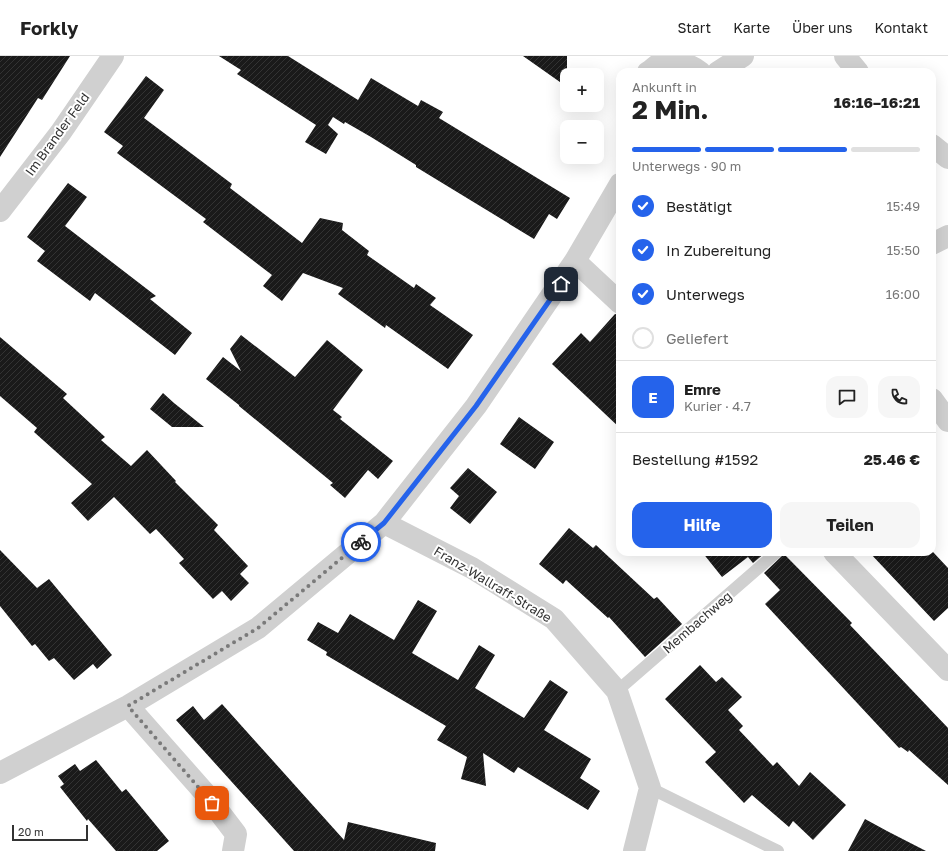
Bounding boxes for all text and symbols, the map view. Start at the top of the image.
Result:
text: Forkly [20,16,78,39]
text: Start [678,19,711,36]
text: Karte [733,19,770,36]
text: Über uns [792,19,852,36]
text: Kontakt [874,19,928,36]
map controls [560,68,604,164]
button: + [560,68,604,112]
text: Ankunft in [632,79,697,95]
street label: Im Brander Feld [21,89,93,179]
text: 16:16–16:21 [834,93,920,111]
text: 2 Min. [632,94,709,125]
button: − [560,120,604,164]
text: Unterwegs · 90 m [632,158,741,174]
icon: check [632,195,654,217]
text: Bestätigt [666,197,732,215]
text: 15:49 [886,198,920,214]
icon: check [632,239,654,261]
text: In Zubereitung [666,241,771,259]
text: 15:50 [887,242,920,258]
pin [544,267,578,301]
icon: home [550,273,572,295]
icon: check [632,283,654,305]
text: Unterwegs [666,285,745,303]
text: 16:00 [886,286,920,302]
text: Geliefert [666,329,729,347]
button: chat [826,376,868,418]
button: phone [878,376,920,418]
text: Emre [684,380,721,398]
text: E [648,388,658,406]
text: Kurier · 4.7 [684,398,751,414]
text: Bestellung #1592 [632,450,758,468]
text: 25.46 € [864,450,920,468]
button: Hilfe [632,502,772,548]
button: Teilen [780,502,920,548]
courier [341,522,381,562]
icon: bike [350,531,372,553]
street label: Franz-Wallraff-Straße [431,543,555,625]
street label: Membachweg [659,588,735,656]
pin [195,786,229,820]
icon: bag [201,792,223,814]
scale bar [12,823,88,842]
text: 20 m [18,825,44,838]

